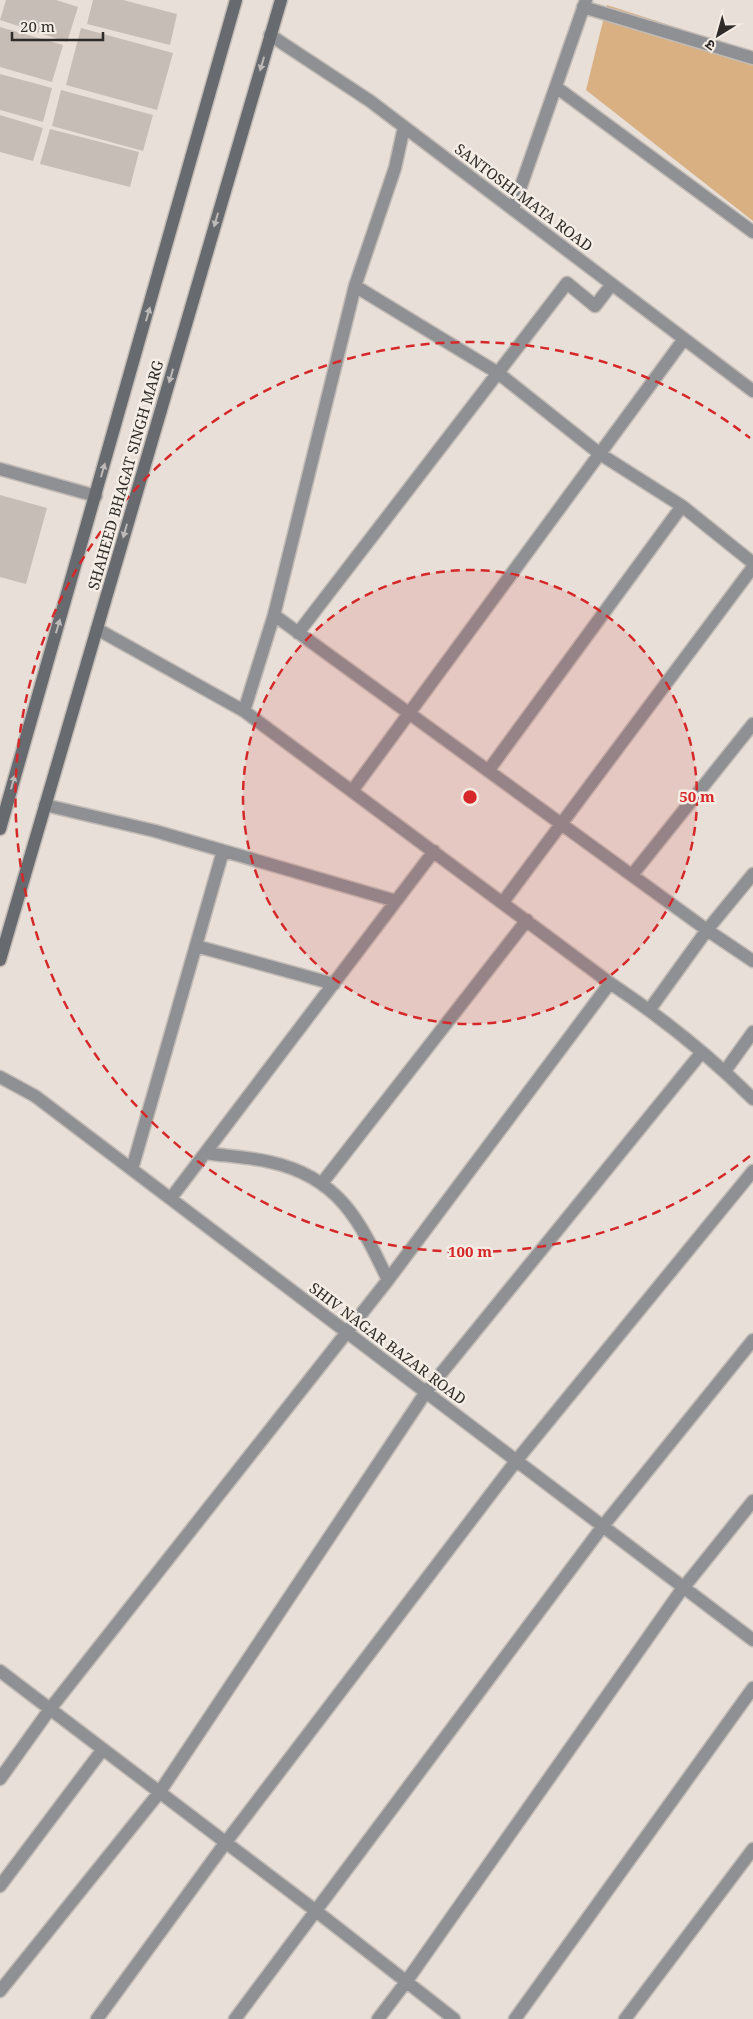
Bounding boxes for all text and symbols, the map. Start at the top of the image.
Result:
scale bar [12,10,104,42]
north arrow [693,10,743,60]
text: 20 m [20,16,55,36]
text: उ [700,35,719,56]
one-way arrow [258,56,266,71]
street label: SANTOSHI MATA ROAD [451,139,597,256]
one-way arrow [212,212,220,227]
one-way arrow [144,306,152,321]
street label: SHAHEED BHAGAT SINGH MARG [83,358,167,592]
one-way arrow [166,368,174,383]
one-way arrow [100,462,108,477]
one-way arrow [121,524,129,539]
one-way arrow [55,619,63,634]
one-way arrow [10,775,18,790]
text: 50 m [679,786,715,806]
centre of rings [461,788,479,806]
text: 100 m [448,1241,492,1261]
street label: SHIV NAGAR BAZAR ROAD [306,1277,471,1409]

